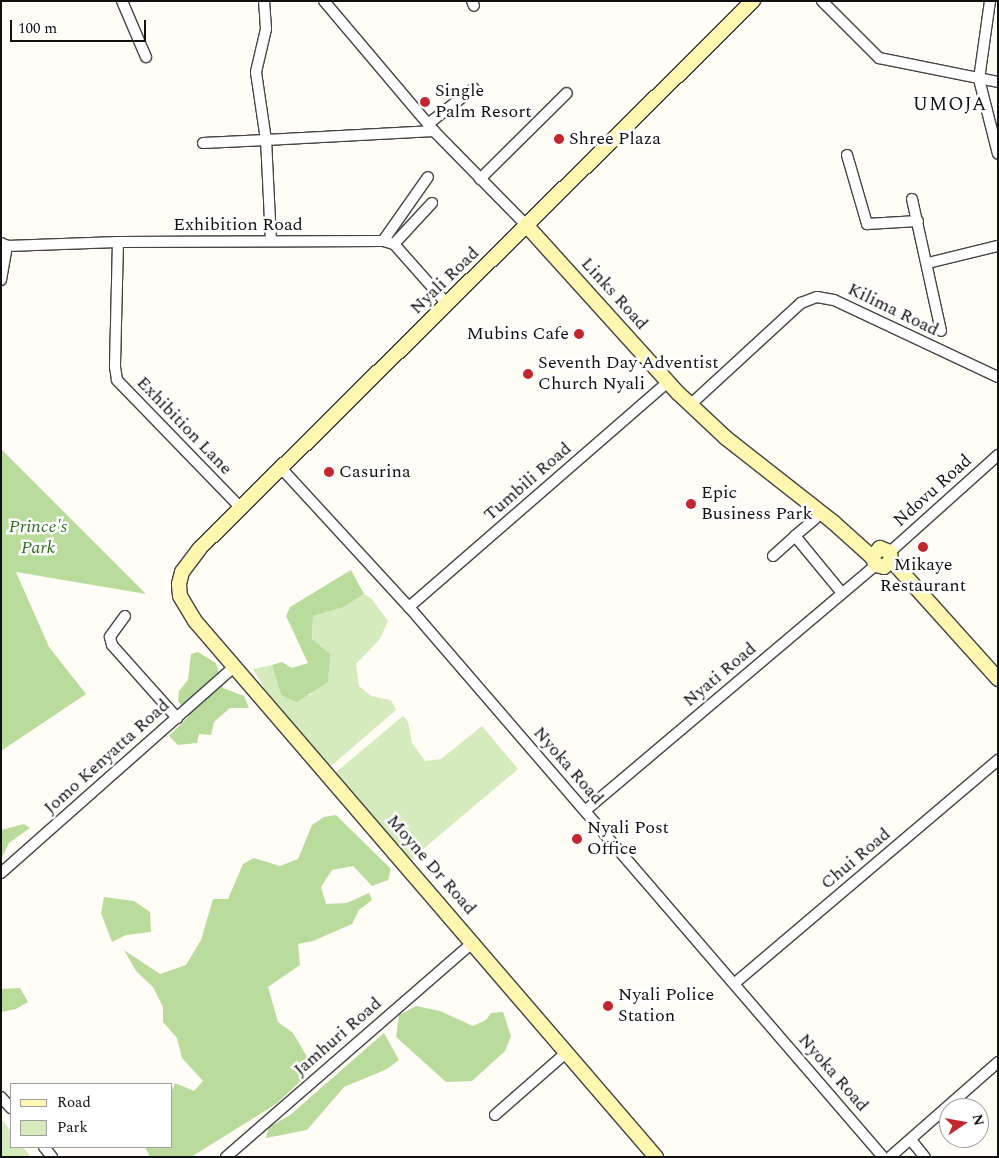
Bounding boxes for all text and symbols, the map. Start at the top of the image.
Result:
scale bar [12,10,149,42]
text: 100 m [18,17,57,40]
place label: Single Palm Resort [435,81,532,124]
district label: UMOJA [912,94,988,116]
marker: Single Palm Resort [419,96,431,108]
place label: Shree Plaza [569,128,661,150]
marker: Shree Plaza [553,133,565,145]
street label: Exhibition Road [173,214,303,236]
street label: Nyali Road [406,243,484,319]
street label: Links Road [576,253,652,335]
street label: Kilima Road [844,279,942,341]
place label: Mubins Cafe [467,323,569,345]
marker: Mubins Cafe [573,328,585,340]
place label: Seventh Day Adventist Church Nyali [538,353,719,396]
marker: Seventh Day Adventist Church Nyali [522,368,534,380]
street label: Exhibition Lane [132,372,236,480]
street label: Tumbili Road [480,438,576,526]
street label: Ndovu Road [889,450,977,532]
place label: Casurina [339,461,411,483]
marker: Casurina [323,466,335,478]
place label: Epic Business Park [701,483,813,526]
marker: Epic Business Park [685,498,697,510]
park label: Prince's Park [9,517,67,560]
marker: Mikaye Restaurant [917,541,929,553]
place label: Mikaye Restaurant [880,555,966,598]
street label: Nyati Road [679,638,761,712]
street label: Jomo Kenyatta Road [40,695,174,819]
street label: Nyoka Road [528,723,608,809]
street label: Moyne Dr Road [382,811,480,919]
place label: Nyali Post Office [587,818,669,861]
street label: Chui Road [817,824,895,894]
marker: Nyali Post Office [571,833,583,845]
place label: Nyali Police Station [618,985,714,1028]
street label: Jamhuri Road [290,993,386,1081]
marker: Nyali Police Station [602,1000,614,1012]
street label: Nyoka Road [793,1030,873,1116]
legend [10,1083,172,1148]
text: Road [57,1091,91,1114]
north arrow [939,1098,989,1148]
text: N [967,1112,990,1128]
text: Park [57,1116,88,1139]

